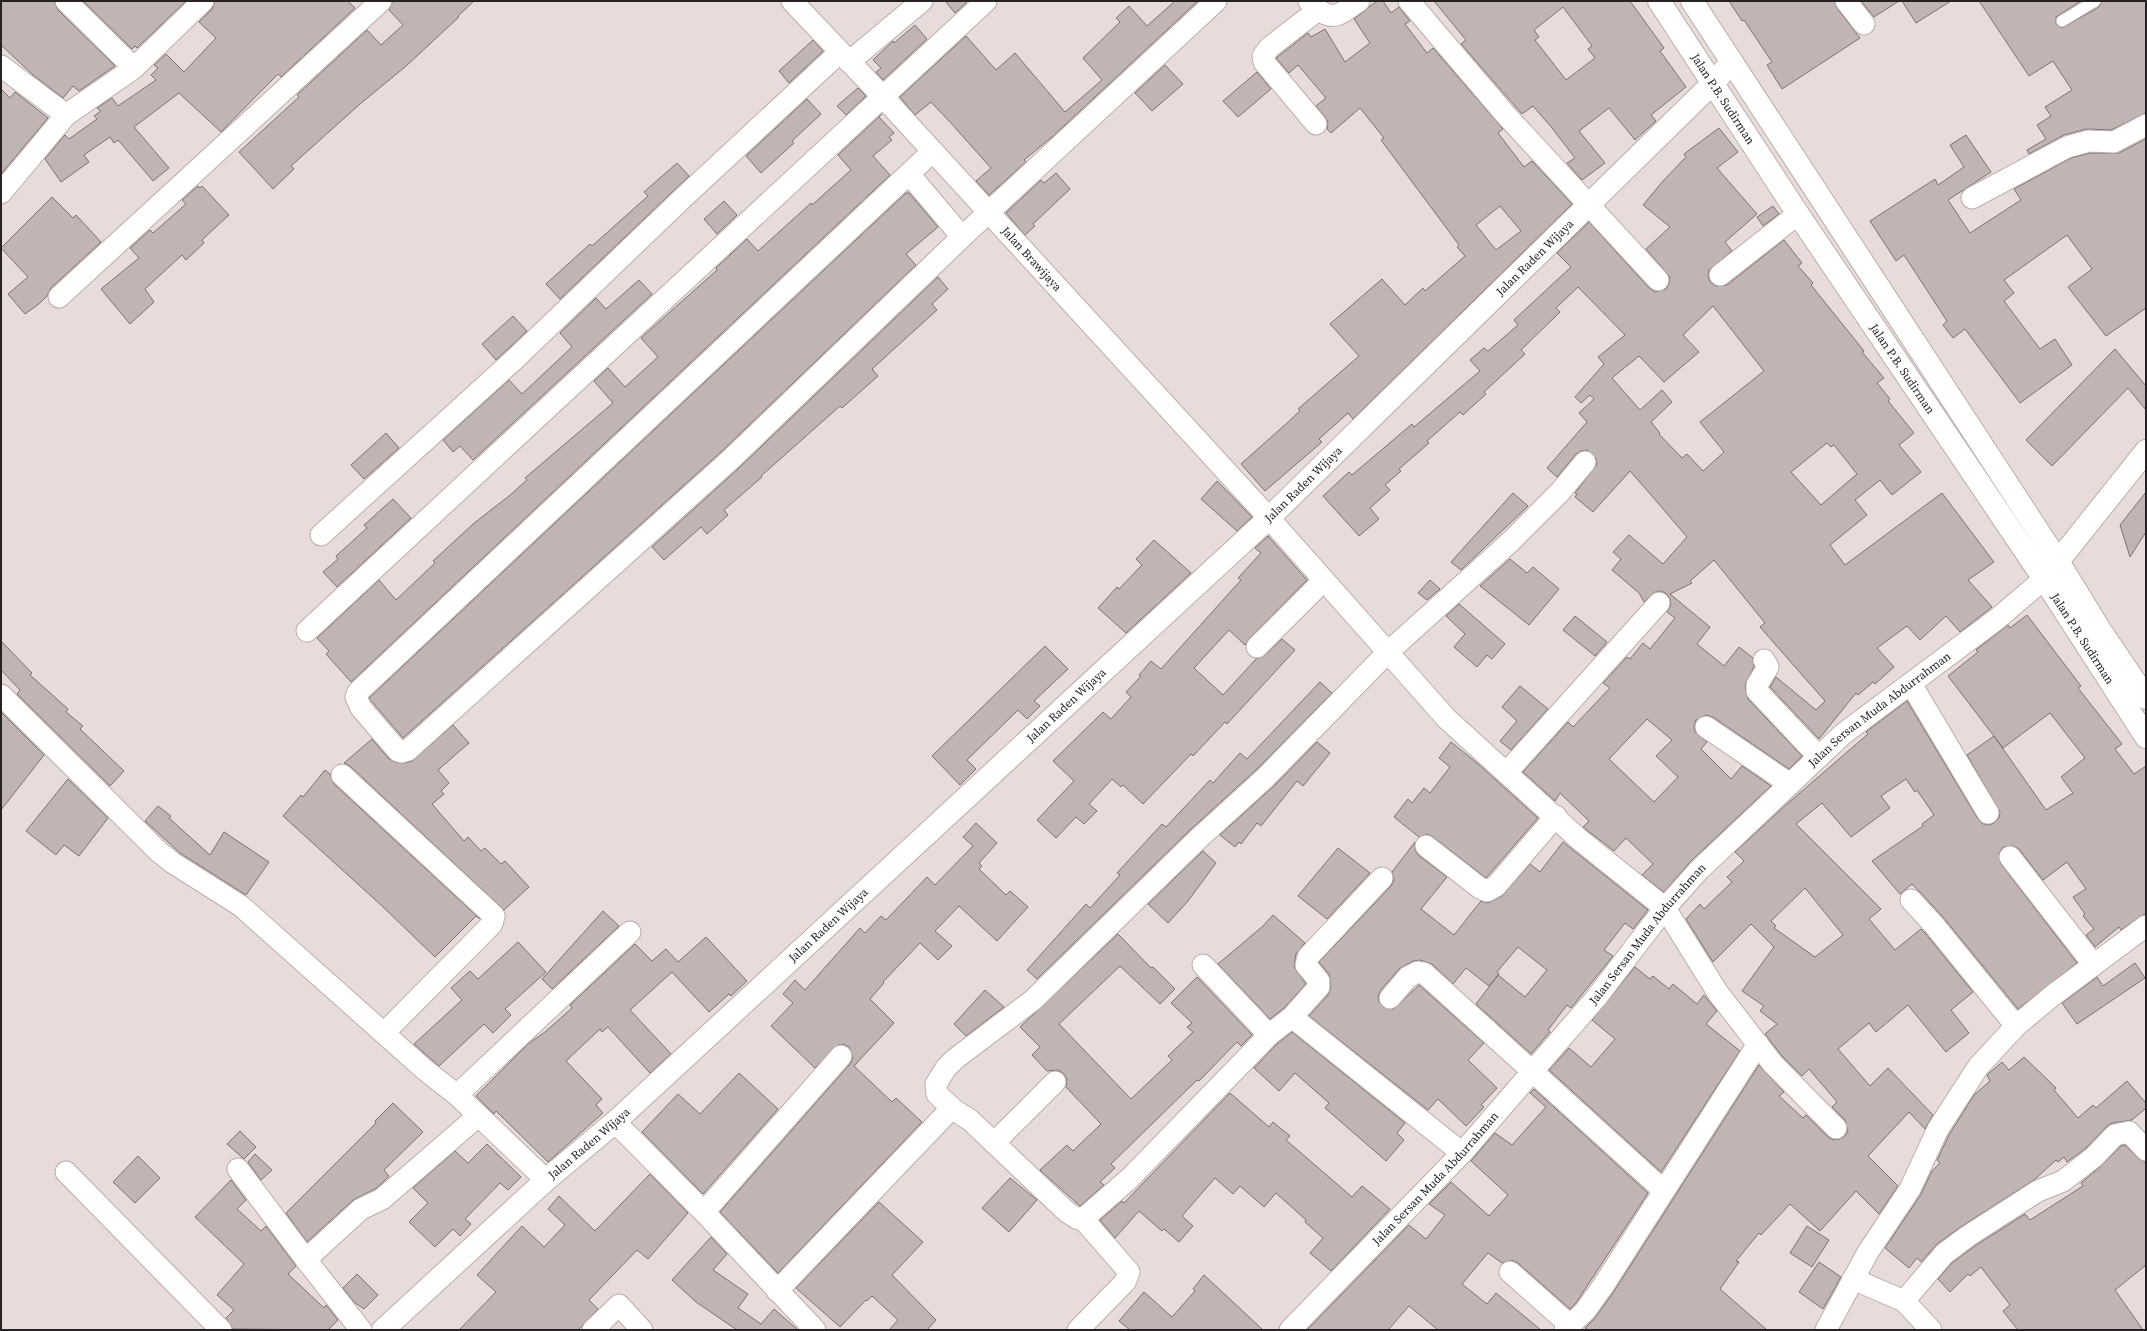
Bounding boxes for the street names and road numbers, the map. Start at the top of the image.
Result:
street label: Jalan P.B. Sudirman [1687,50,1758,148]
street label: Jalan Raden Wijaya [1492,215,1578,300]
street label: Jalan Brawijaya [997,222,1066,295]
street label: Jalan P.B. Sudirman [1866,320,1938,417]
street label: Jalan Raden Wijaya [1260,442,1346,527]
street label: Jalan P.B. Sudirman [2047,589,2118,687]
street label: Jalan Sersan Muda Abdurrahman [1804,648,1954,771]
street label: Jalan Raden Wijaya [1022,664,1110,747]
street label: Jalan Sersan Muda Abdurrahman [1585,860,1709,1009]
street label: Jalan Raden Wijaya [784,884,872,966]
street label: Jalan Raden Wijaya [544,1103,634,1183]
street label: Jalan Sersan Muda Abdurrahman [1368,1108,1502,1249]

